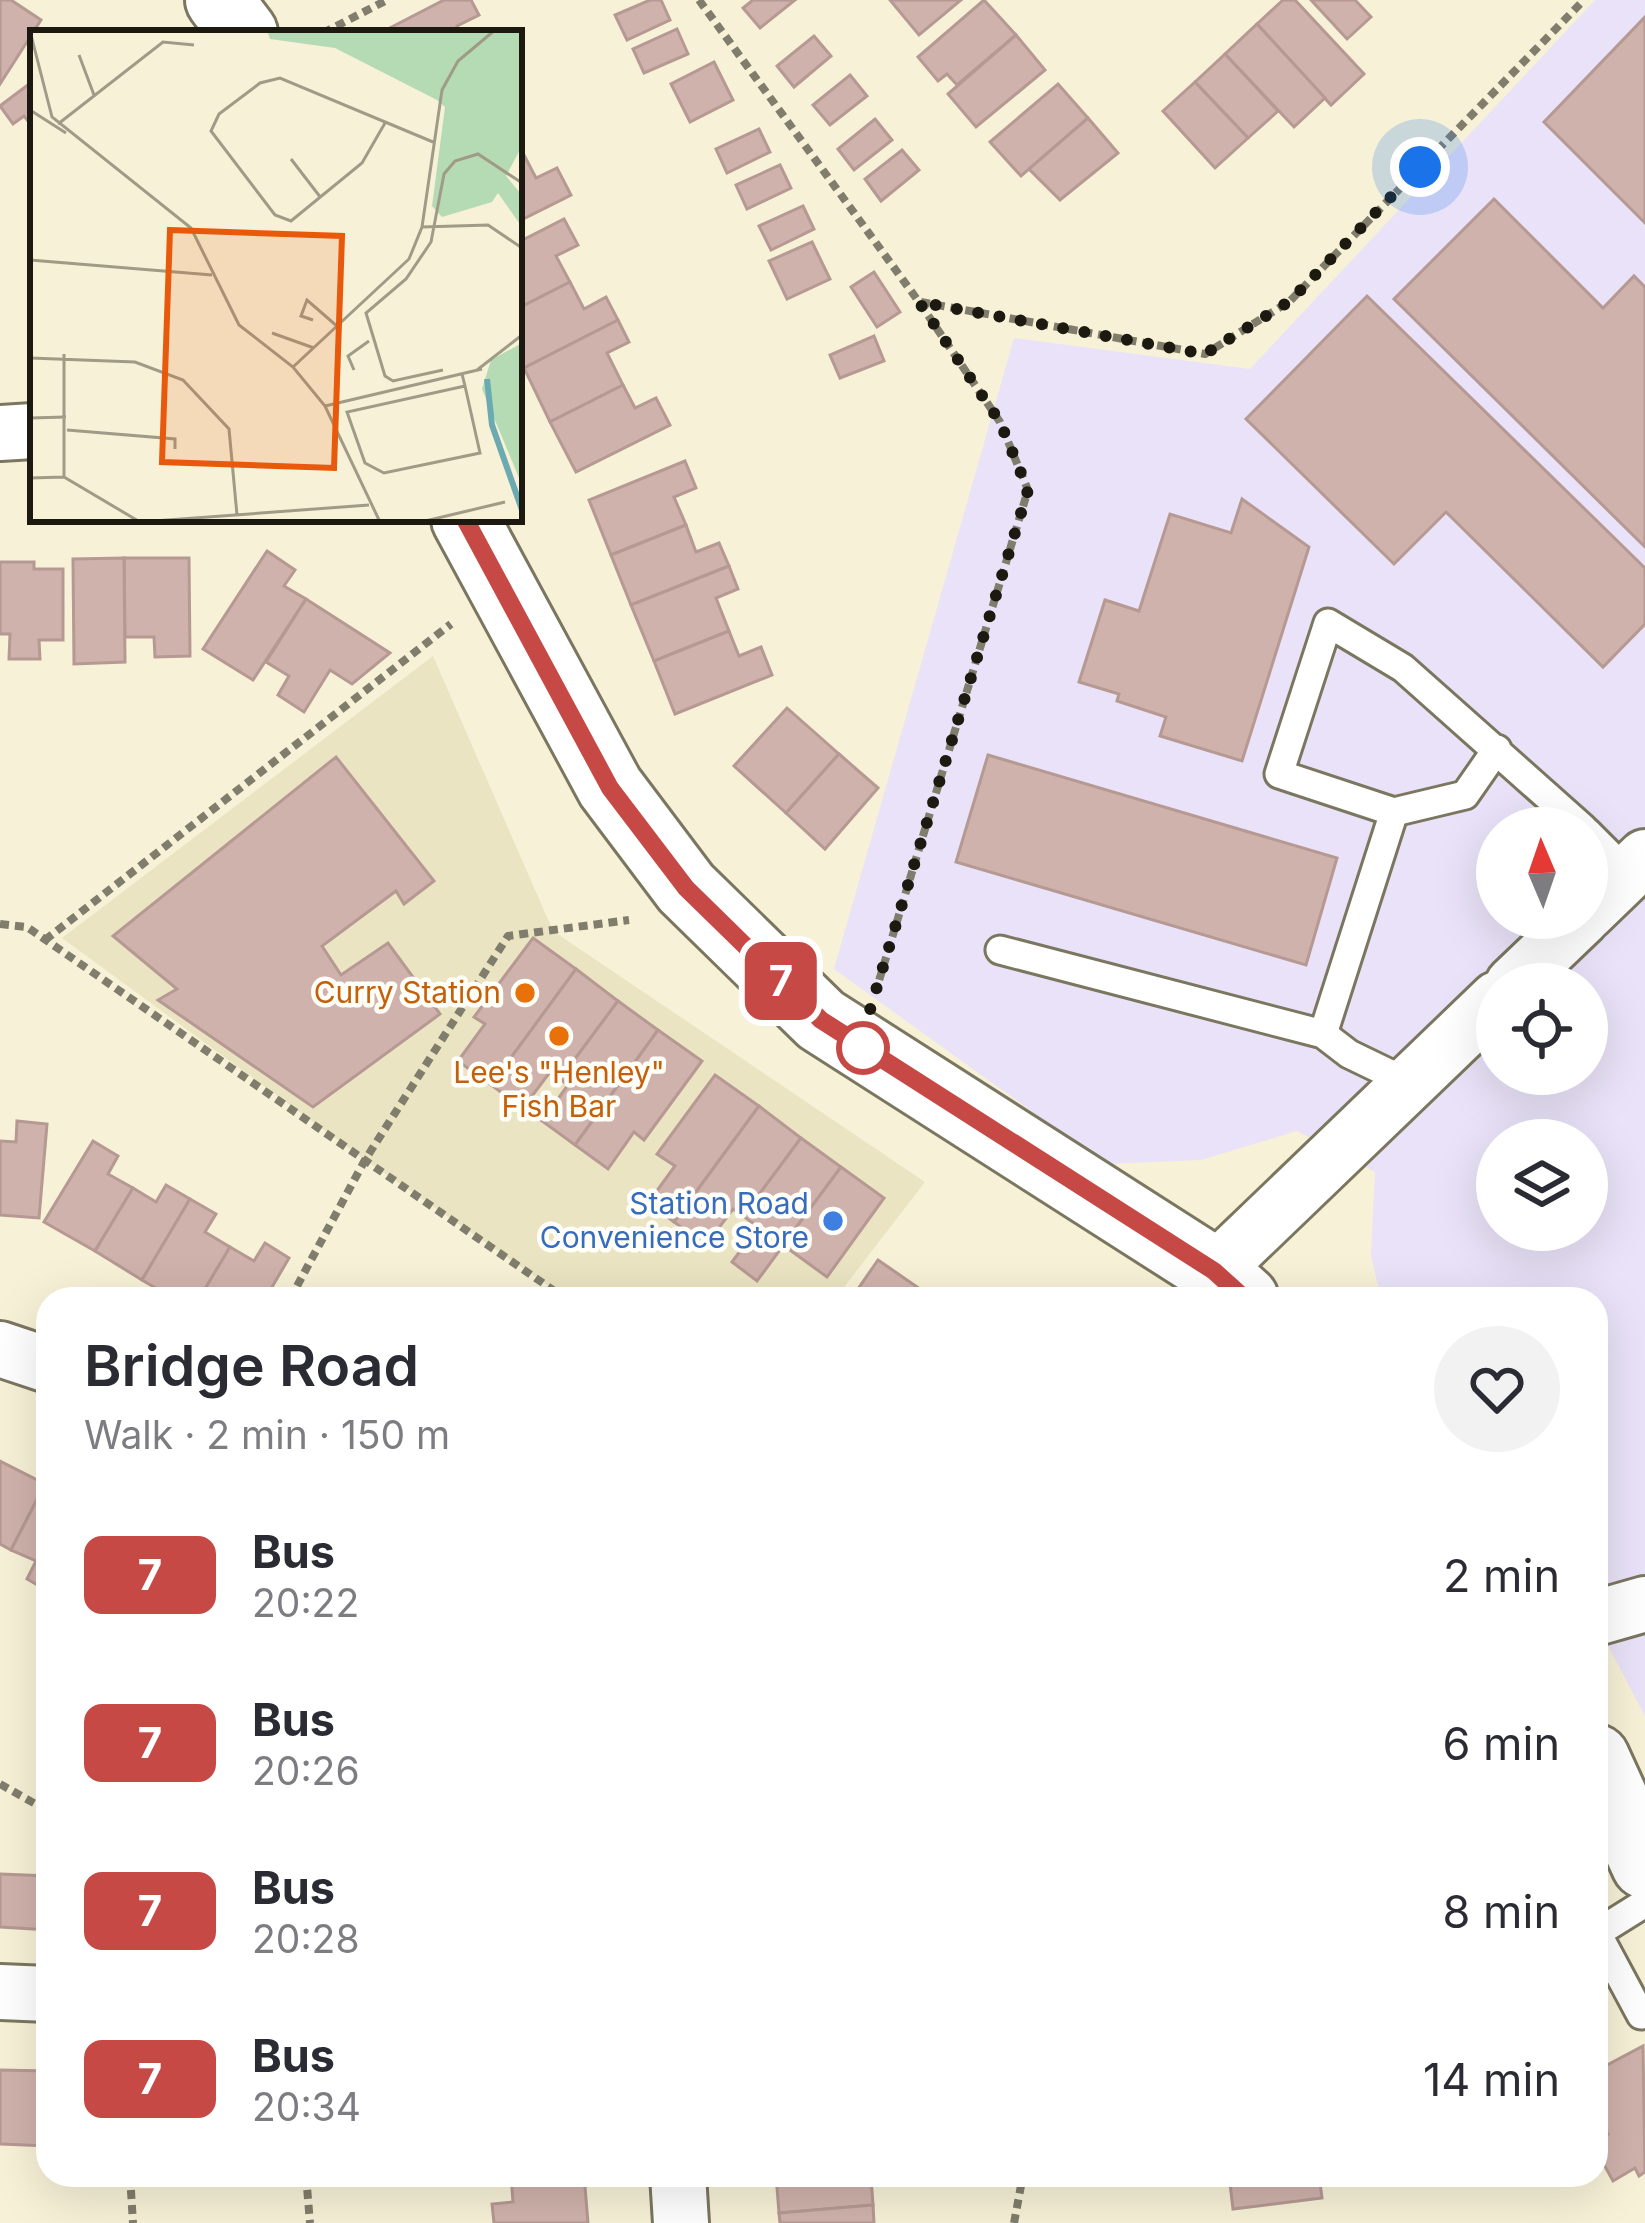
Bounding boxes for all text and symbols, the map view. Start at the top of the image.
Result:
inset map [30,30,522,522]
your location [1390,137,1450,197]
north arrow [1476,807,1608,939]
map controls [1476,807,1608,1251]
line badge: 7 [742,942,820,1020]
text: 7 [769,955,793,1006]
button: locate [1476,963,1608,1095]
place label: Curry Station [314,974,501,1010]
marker: Curry Station [512,980,538,1006]
marker: Lee's "Henley" Fish Bar [546,1023,572,1049]
unlabelled marker [838,1023,888,1073]
place label: Lee's "Henley" Fish Bar [453,1054,665,1124]
button: layers [1476,1119,1608,1251]
place label: Station Road Convenience Store [540,1185,809,1255]
marker: Station Road Convenience Store [820,1208,846,1234]
button: heart [1434,1326,1560,1452]
text: Bridge Road [84,1331,419,1400]
text: Walk · 2 min · 150 m [84,1411,450,1458]
text: Bus [252,1524,335,1579]
text: 2 min [1443,1548,1560,1603]
text: 7 [138,1549,162,1600]
text: 20:22 [252,1579,359,1626]
text: Bus [252,1692,335,1747]
text: 6 min [1443,1716,1560,1771]
text: 7 [138,1717,162,1768]
text: 20:26 [252,1747,360,1794]
text: Bus [252,1860,335,1915]
text: 8 min [1443,1884,1560,1939]
text: 7 [138,1885,162,1936]
text: 20:28 [252,1915,360,1962]
text: Bus [252,2028,335,2083]
text: 14 min [1423,2052,1560,2107]
text: 7 [138,2053,162,2104]
text: 20:34 [252,2083,361,2130]

